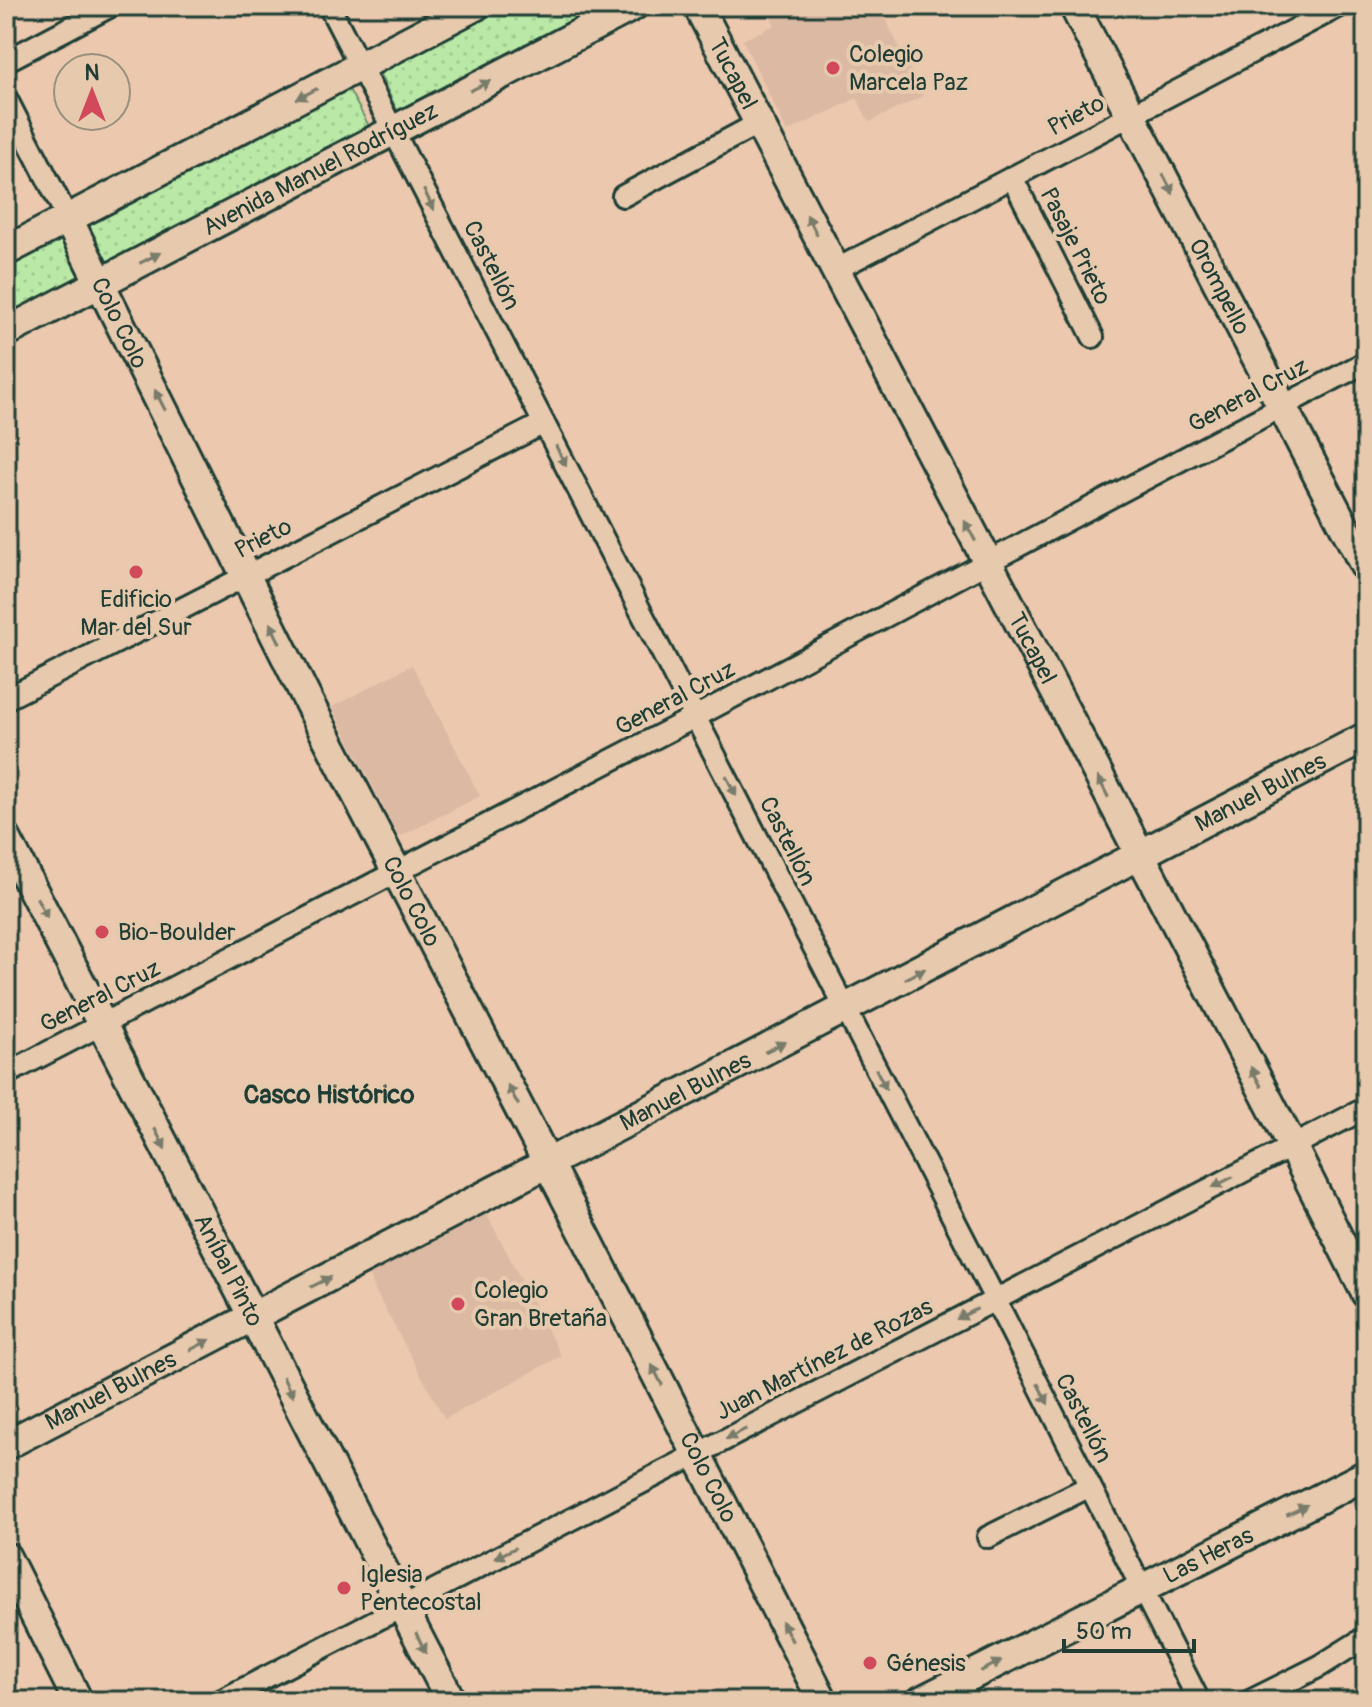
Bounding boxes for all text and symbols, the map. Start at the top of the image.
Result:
street label: Tucapel [702,33,763,114]
place label: Colegio Marcela Paz [849,40,968,97]
north arrow [52,52,132,132]
text: N [85,59,100,87]
marker: Colegio Marcela Paz [824,59,842,77]
one-way arrow [468,79,491,92]
one-way arrow [295,87,318,100]
street label: Prieto [1043,89,1110,142]
street label: Avenida Manuel Rodríguez [198,96,443,242]
one-way arrow [1160,173,1174,195]
street label: Pasaje Prieto [1034,183,1118,310]
one-way arrow [422,189,436,212]
one-way arrow [806,214,819,237]
street label: Castellón [457,216,526,315]
street label: Orompello [1182,234,1256,340]
one-way arrow [138,251,161,264]
street label: Colo Colo [84,273,154,373]
street label: General Cruz [1183,352,1313,439]
one-way arrow [153,389,166,412]
one-way arrow [554,445,567,468]
street label: Prieto [230,512,297,565]
one-way arrow [964,519,977,542]
marker: Edificio Mar del Sur [127,563,145,581]
place label: Edificio Mar del Sur [80,585,192,642]
street label: Tucapel [1001,607,1063,689]
one-way arrow [268,622,282,645]
street label: General Cruz [610,655,740,742]
street label: Manuel Bulnes [1190,746,1331,839]
one-way arrow [724,775,737,798]
one-way arrow [1096,775,1110,798]
street label: Castellón [753,792,822,891]
street label: Colo Colo [376,851,447,952]
one-way arrow [35,896,48,919]
place label: Bio-Boulder [118,918,236,947]
marker: Bio-Boulder [93,923,111,941]
street label: General Cruz [35,954,165,1039]
one-way arrow [903,967,926,980]
one-way arrow [764,1040,787,1053]
street label: Manuel Bulnes [615,1046,756,1138]
one-way arrow [1249,1065,1262,1088]
one-way arrow [875,1068,888,1091]
district label: Casco Histórico [243,1079,415,1111]
one-way arrow [506,1084,519,1107]
one-way arrow [153,1128,167,1151]
one-way arrow [1211,1175,1234,1188]
street label: Aníbal Pinto [187,1209,269,1332]
one-way arrow [309,1276,332,1289]
place label: Colegio Gran Bretaña [474,1276,607,1333]
street label: Juan Martínez de Rozas [711,1292,938,1427]
marker: Colegio Gran Bretaña [449,1295,467,1313]
one-way arrow [956,1306,978,1320]
one-way arrow [188,1339,211,1352]
street label: Manuel Bulnes [40,1345,182,1437]
one-way arrow [650,1363,663,1386]
street label: Castellón [1049,1369,1118,1468]
one-way arrow [281,1376,294,1399]
one-way arrow [1036,1382,1050,1405]
street label: Colo Colo [673,1427,743,1528]
one-way arrow [725,1427,748,1440]
one-way arrow [1286,1503,1309,1516]
street label: Las Heras [1158,1521,1258,1591]
one-way arrow [494,1547,517,1560]
place label: Iglesia Pentecostal [360,1560,482,1617]
marker: Iglesia Pentecostal [335,1579,353,1597]
scale bar [1064,1603,1194,1653]
text: 50 m [1076,1617,1132,1646]
one-way arrow [780,1620,794,1643]
one-way arrow [414,1631,427,1654]
place label: Génesis [886,1649,966,1678]
marker: Génesis [861,1654,879,1672]
one-way arrow [979,1659,1002,1672]

